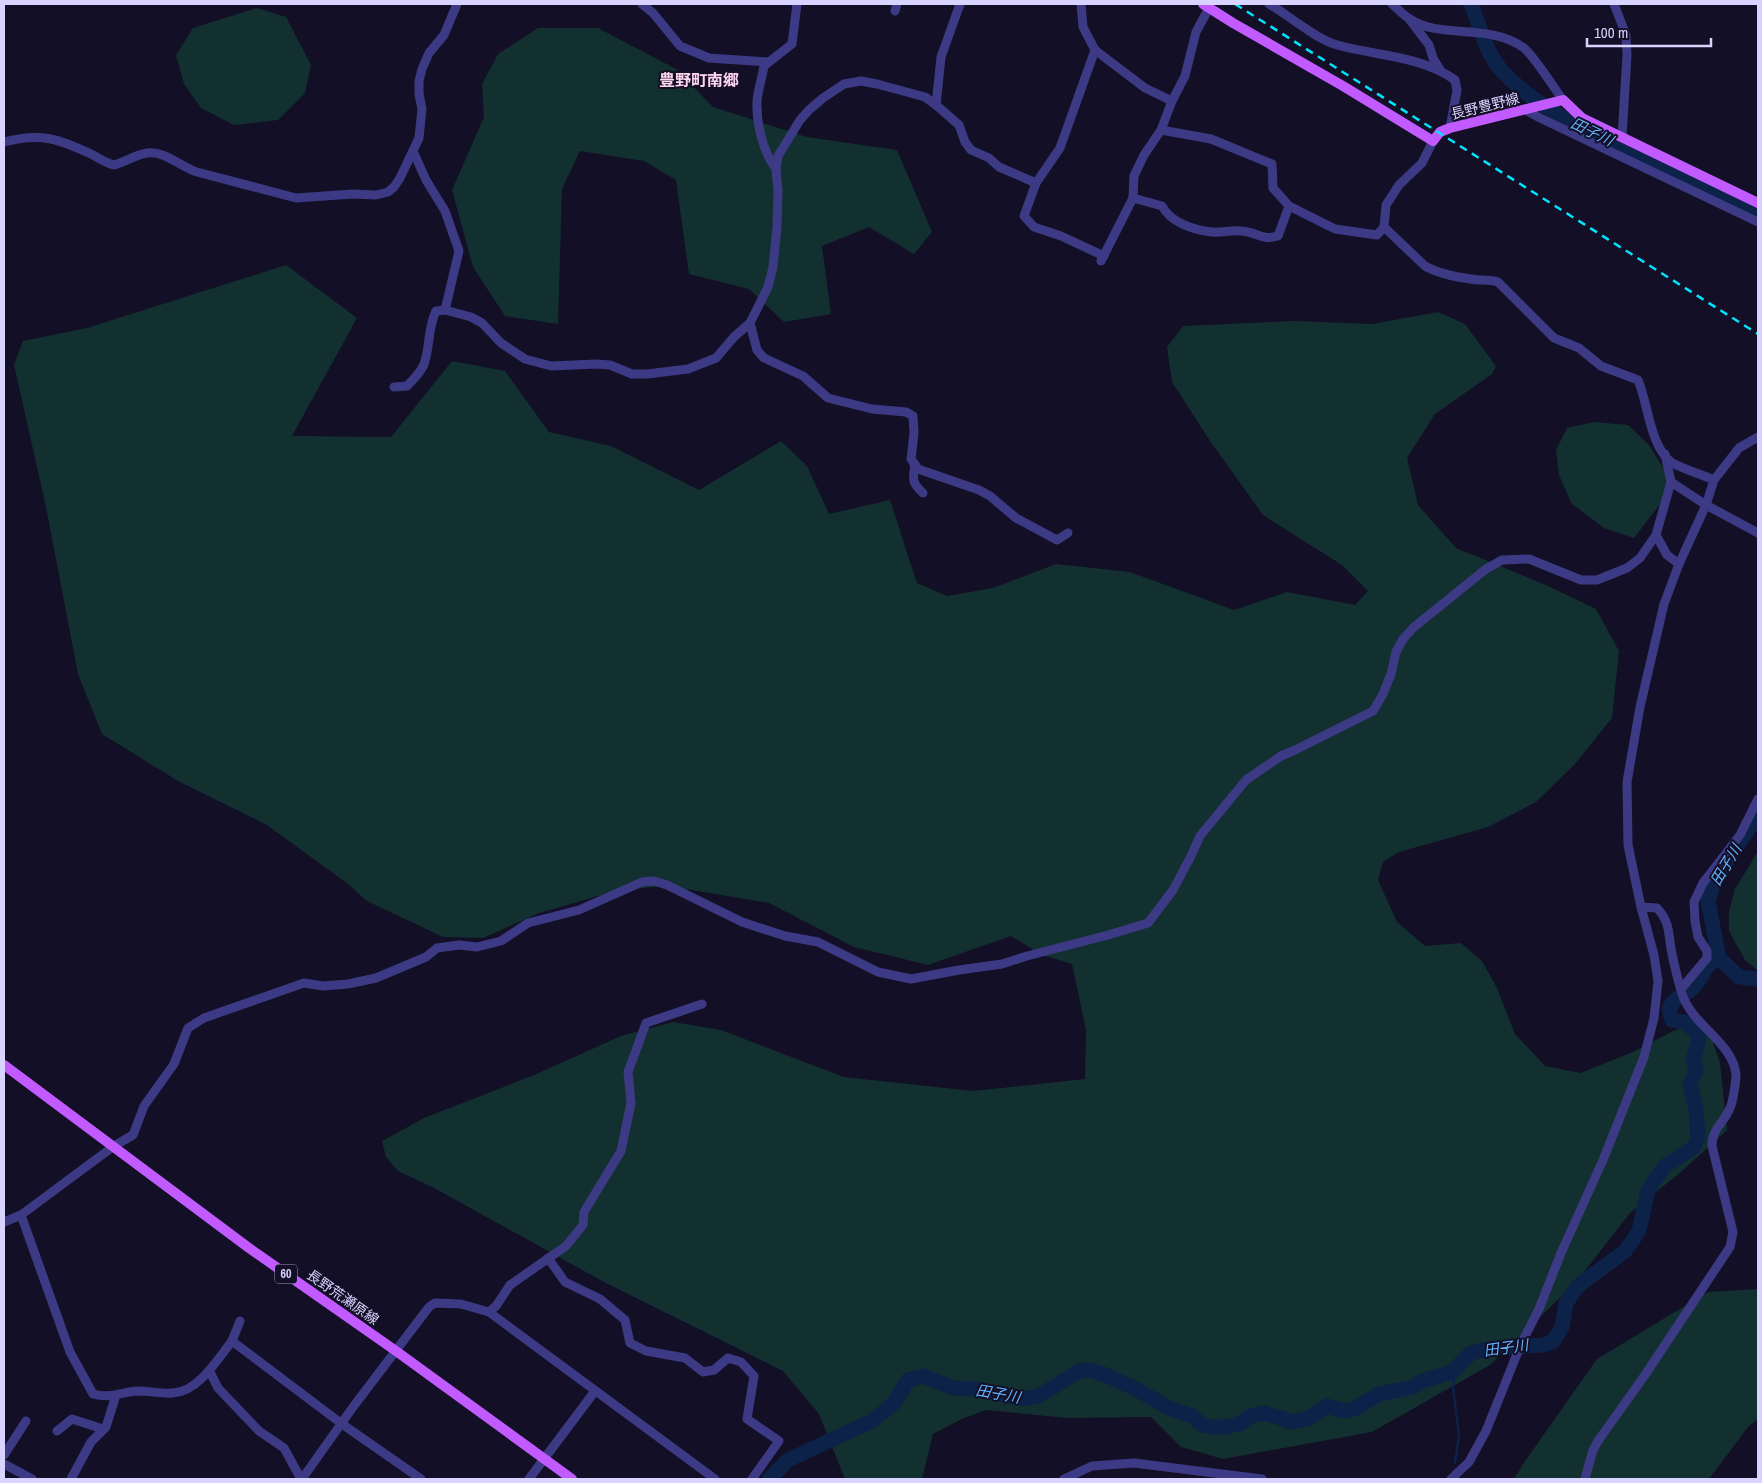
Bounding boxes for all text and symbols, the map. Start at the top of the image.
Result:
scale bar [1587,15,1711,47]
text: 100 m [1594,22,1628,43]
district label: 豊野町南郷 [659,69,739,91]
street label: 長野豊野線 [1449,89,1521,123]
water label: 田子川 [1567,112,1619,152]
water label: 田子川 [1705,838,1747,889]
road number: 60 [275,1264,297,1284]
street label: 長野荒瀬原線 [303,1266,383,1328]
water label: 田子川 [1482,1334,1532,1361]
water label: 田子川 [974,1379,1024,1408]

